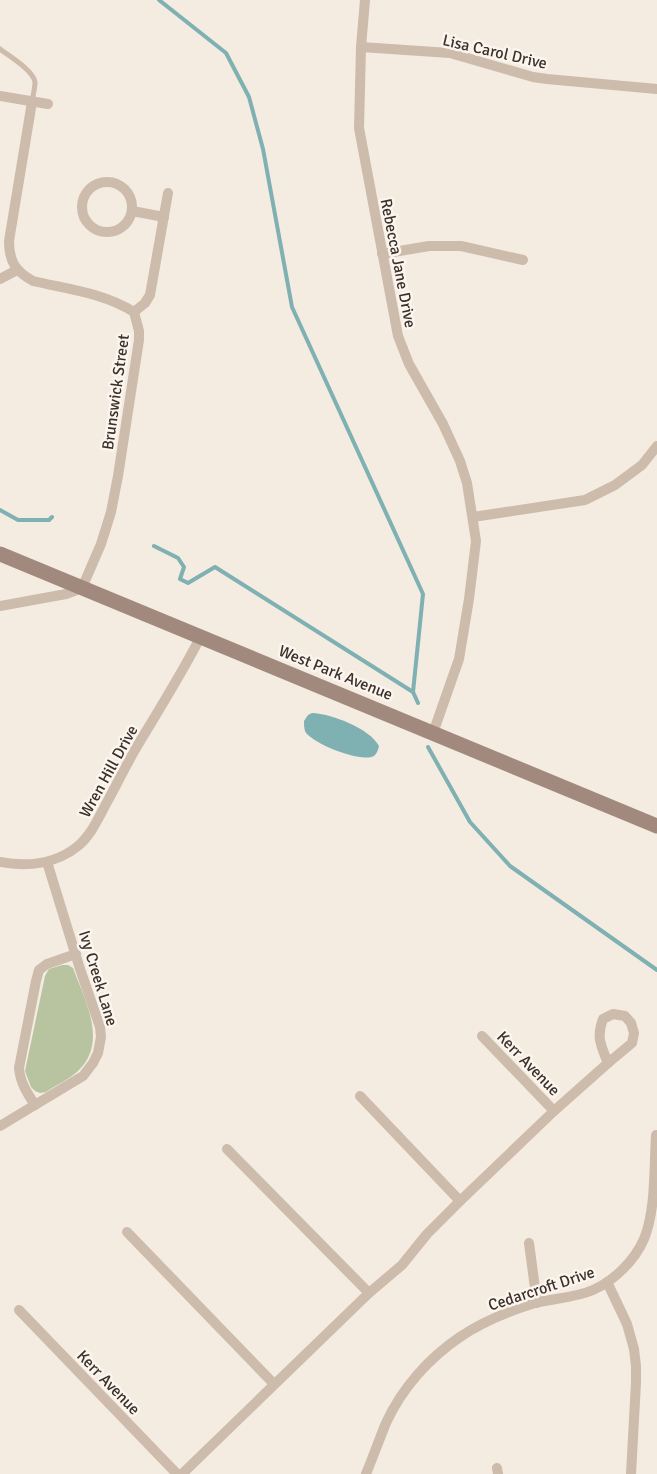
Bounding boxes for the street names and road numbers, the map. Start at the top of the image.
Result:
street label: Lisa Carol Drive [441,30,549,74]
street label: Rebecca Jane Drive [376,197,420,330]
street label: Brunswick Street [98,333,134,451]
street label: West Park Avenue [276,641,396,705]
street label: Wren Hill Drive [75,722,143,821]
street label: Ivy Creek Lane [74,928,122,1028]
street label: Kerr Avenue [492,1027,564,1100]
street label: Cedarcroft Drive [486,1262,597,1316]
street label: Kerr Avenue [72,1346,144,1419]

